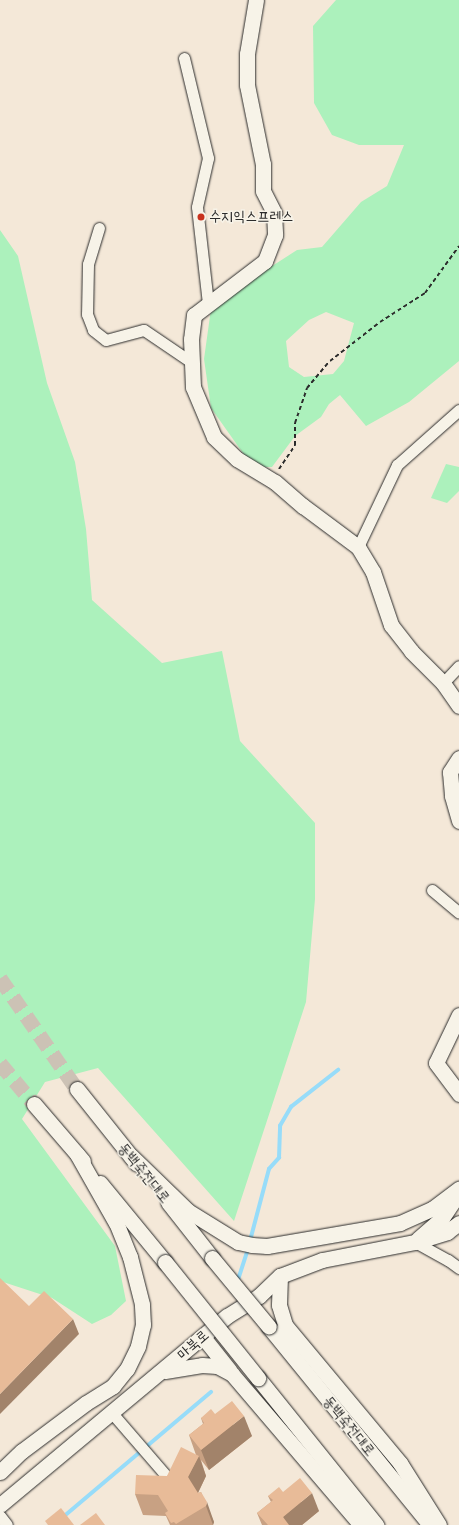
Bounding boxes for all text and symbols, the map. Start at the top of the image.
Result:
place label: 수지익스프레스 [209,208,293,226]
marker: 수지익스프레스 [196,212,206,222]
street label: 동백죽전대로 [114,1139,174,1207]
street label: 마북로 [173,1326,213,1364]
street label: 동백죽전대로 [319,1392,379,1460]

